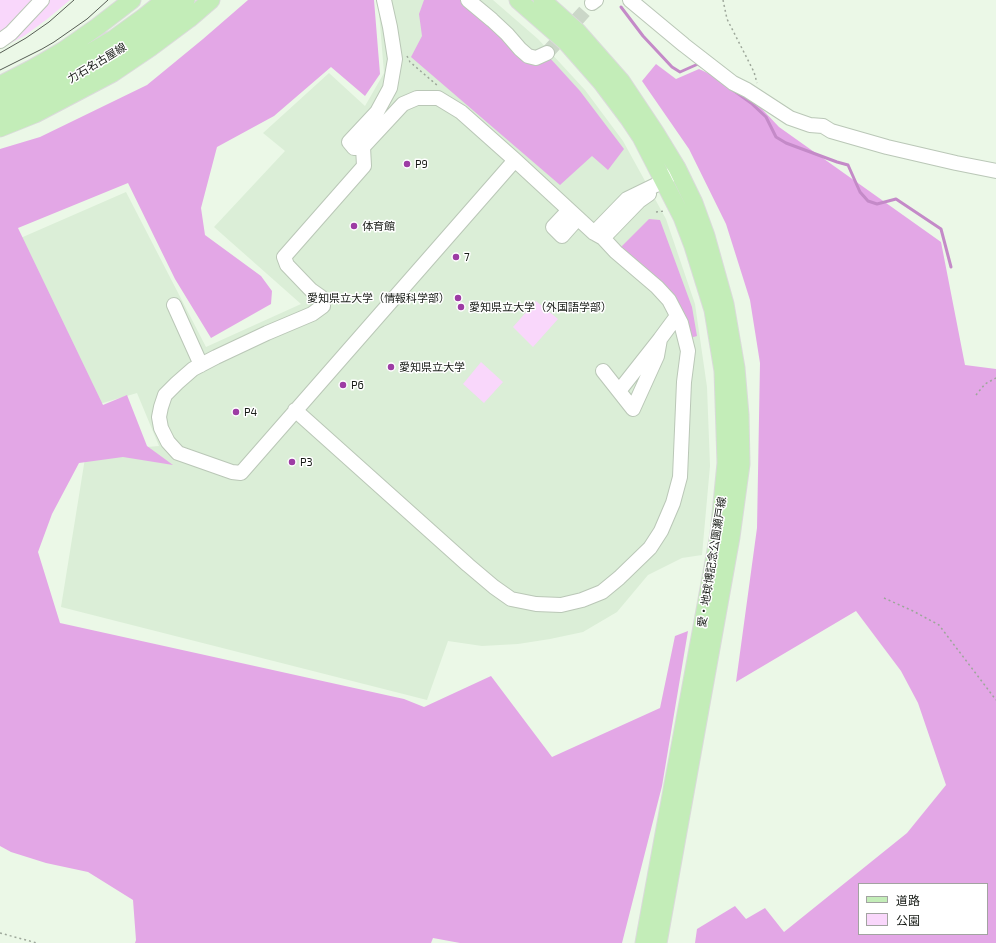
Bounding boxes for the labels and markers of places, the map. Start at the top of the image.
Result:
place label: P9 [415,157,428,171]
marker: P9 [402,159,412,169]
place label: 体育館 [362,219,395,233]
marker: 体育館 [349,221,359,231]
place label: 7 [464,250,470,264]
marker: 7 [451,252,461,262]
place label: 愛知県立大学（情報科学部） [307,291,450,305]
marker: 愛知県立大学（情報科学部） [453,293,463,303]
place label: 愛知県立大学（外国語学部） [469,300,612,314]
marker: 愛知県立大学（外国語学部） [456,302,466,312]
place label: 愛知県立大学 [399,360,465,374]
marker: 愛知県立大学 [386,362,396,372]
place label: P6 [351,378,364,392]
marker: P6 [338,380,348,390]
place label: P4 [244,405,257,419]
marker: P4 [231,407,241,417]
place label: P3 [300,455,313,469]
marker: P3 [287,457,297,467]

